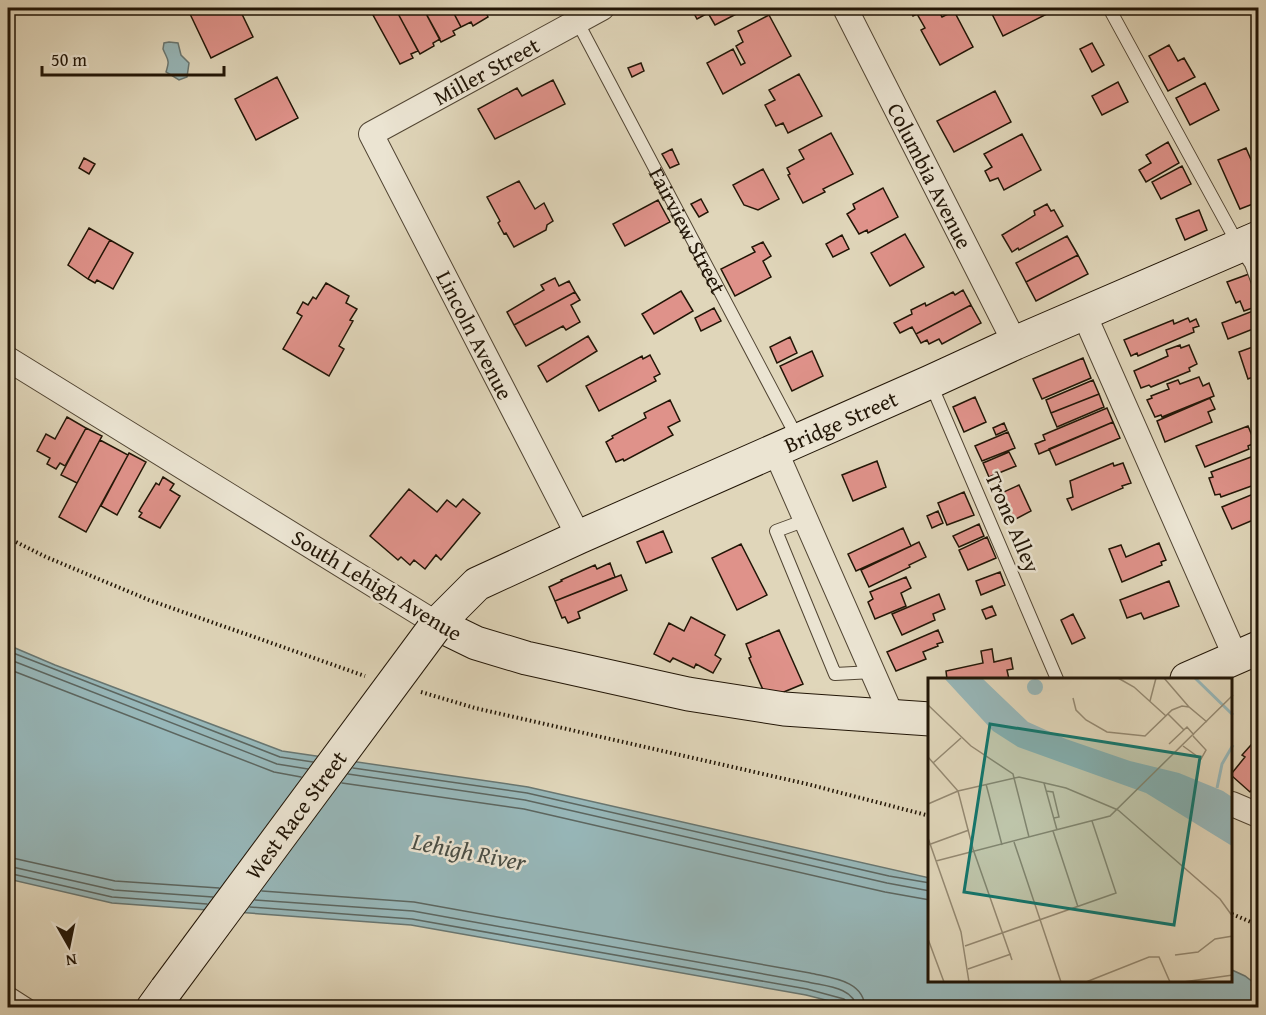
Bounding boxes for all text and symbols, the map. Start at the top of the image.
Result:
street label: Miller Street [428,29,545,113]
scale bar [42,39,224,77]
text: 50 m [51,46,87,73]
street label: Columbia Avenue [880,97,980,254]
street label: Fairview Street [641,162,735,300]
street label: Lincoln Avenue [429,265,521,405]
street label: Bridge Street [779,382,903,461]
street label: Trone Alley [977,467,1049,577]
street label: South Lehigh Avenue [286,521,468,649]
inset map [928,678,1233,982]
street label: West Race Street [237,744,354,886]
water label: Lehigh River [408,823,530,880]
north arrow [39,916,99,976]
text: N [64,948,79,974]

